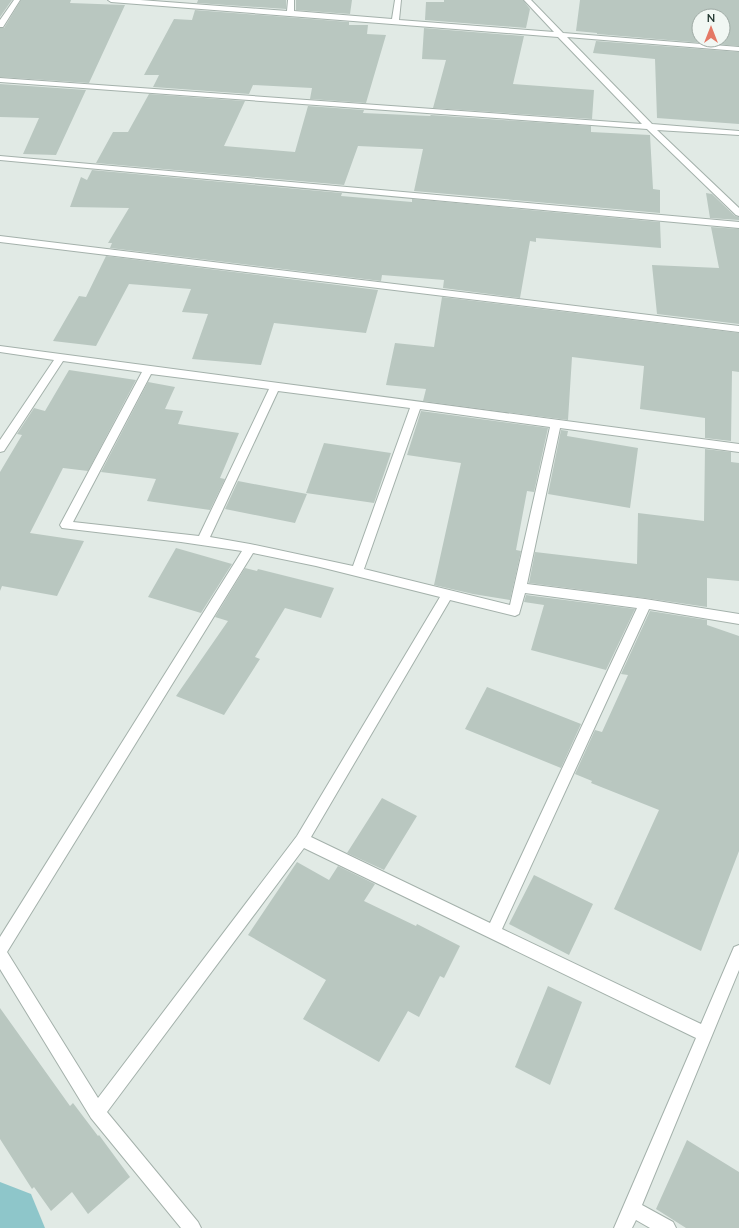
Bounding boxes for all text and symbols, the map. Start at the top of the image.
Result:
north arrow [691,8,731,48]
text: N [707,11,715,24]

